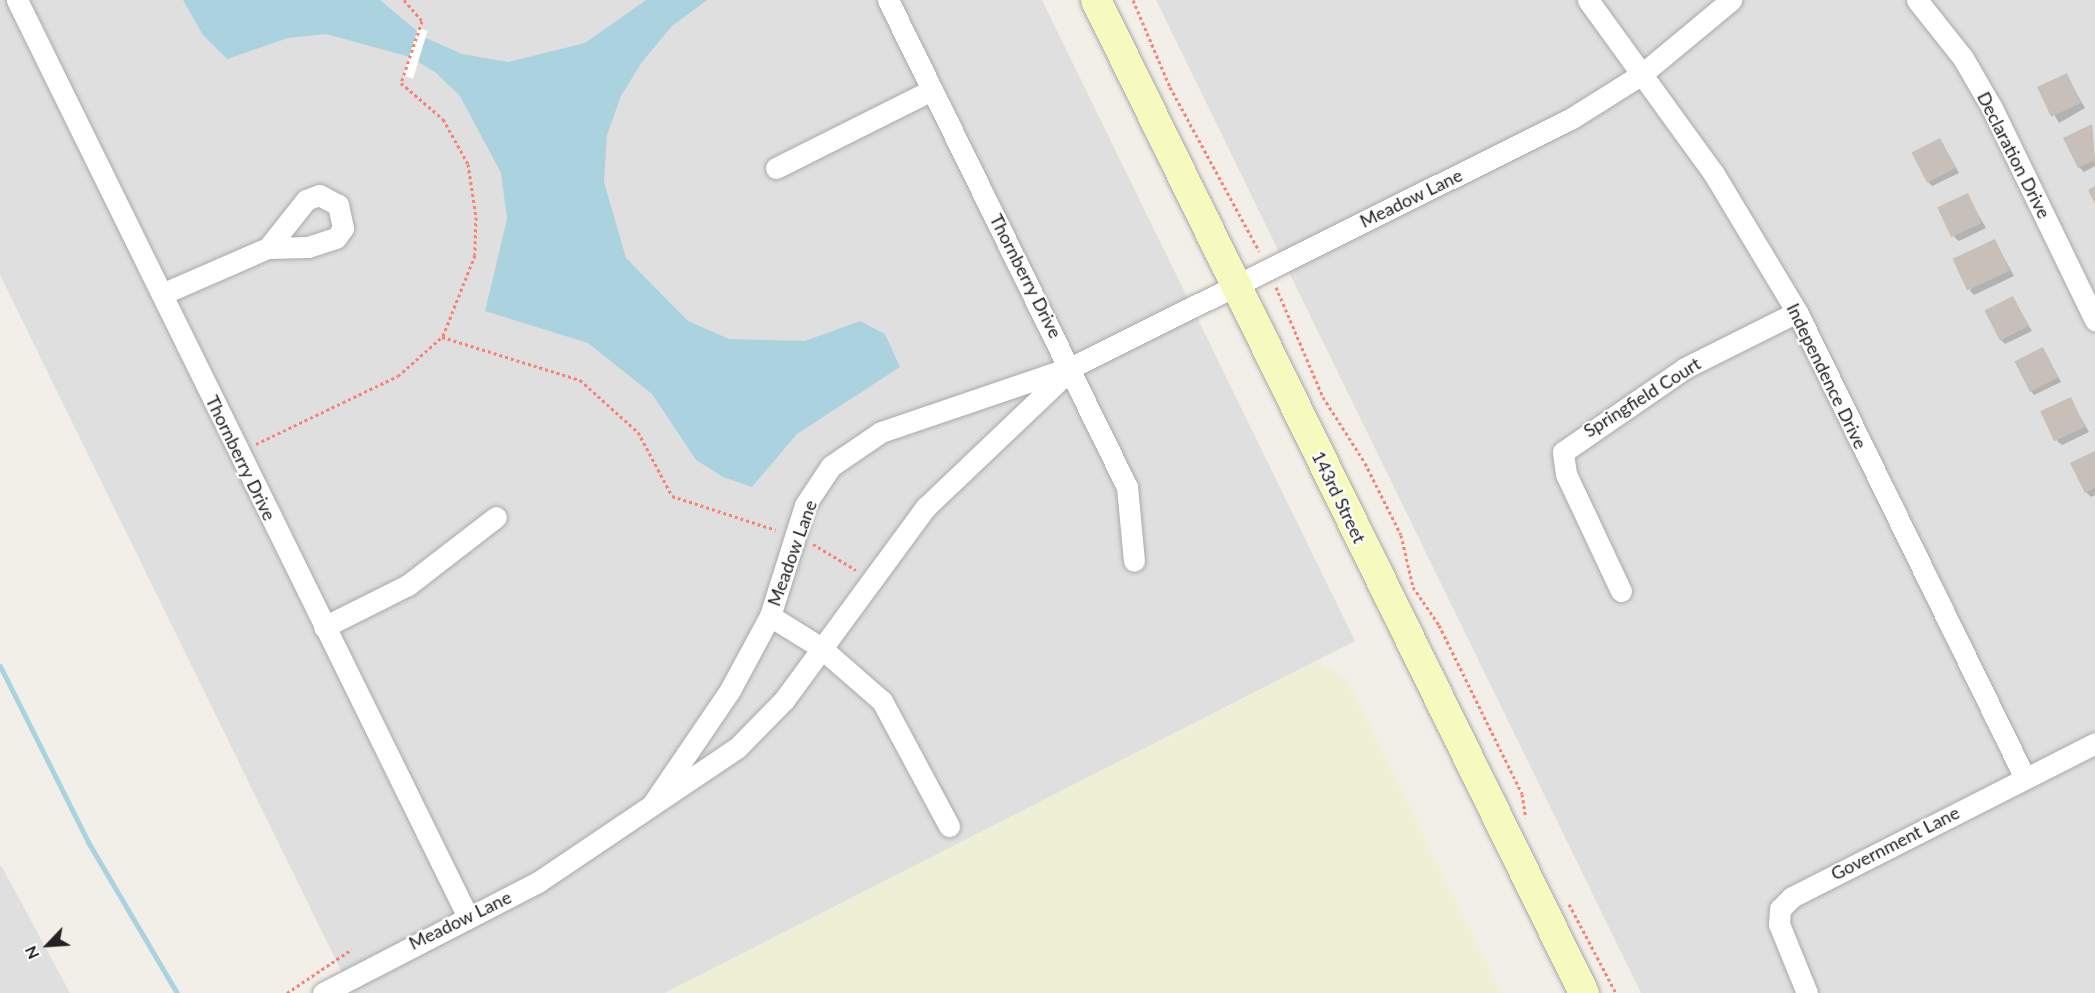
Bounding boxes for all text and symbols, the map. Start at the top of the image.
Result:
street label: Declaration Drive [1973,88,2055,222]
street label: Meadow Lane [1356,164,1466,232]
street label: Thornberry Drive [985,210,1067,342]
street label: Independence Drive [1782,300,1872,452]
street label: Springfield Court [1580,352,1704,442]
street label: Thornberry Drive [201,392,281,524]
street label: 143rd Street [1307,448,1371,546]
street label: Meadow Lane [763,497,821,609]
street label: Government Lane [1827,801,1963,885]
street label: Meadow Lane [405,886,515,954]
north arrow [18,915,78,975]
text: N [20,943,42,962]

